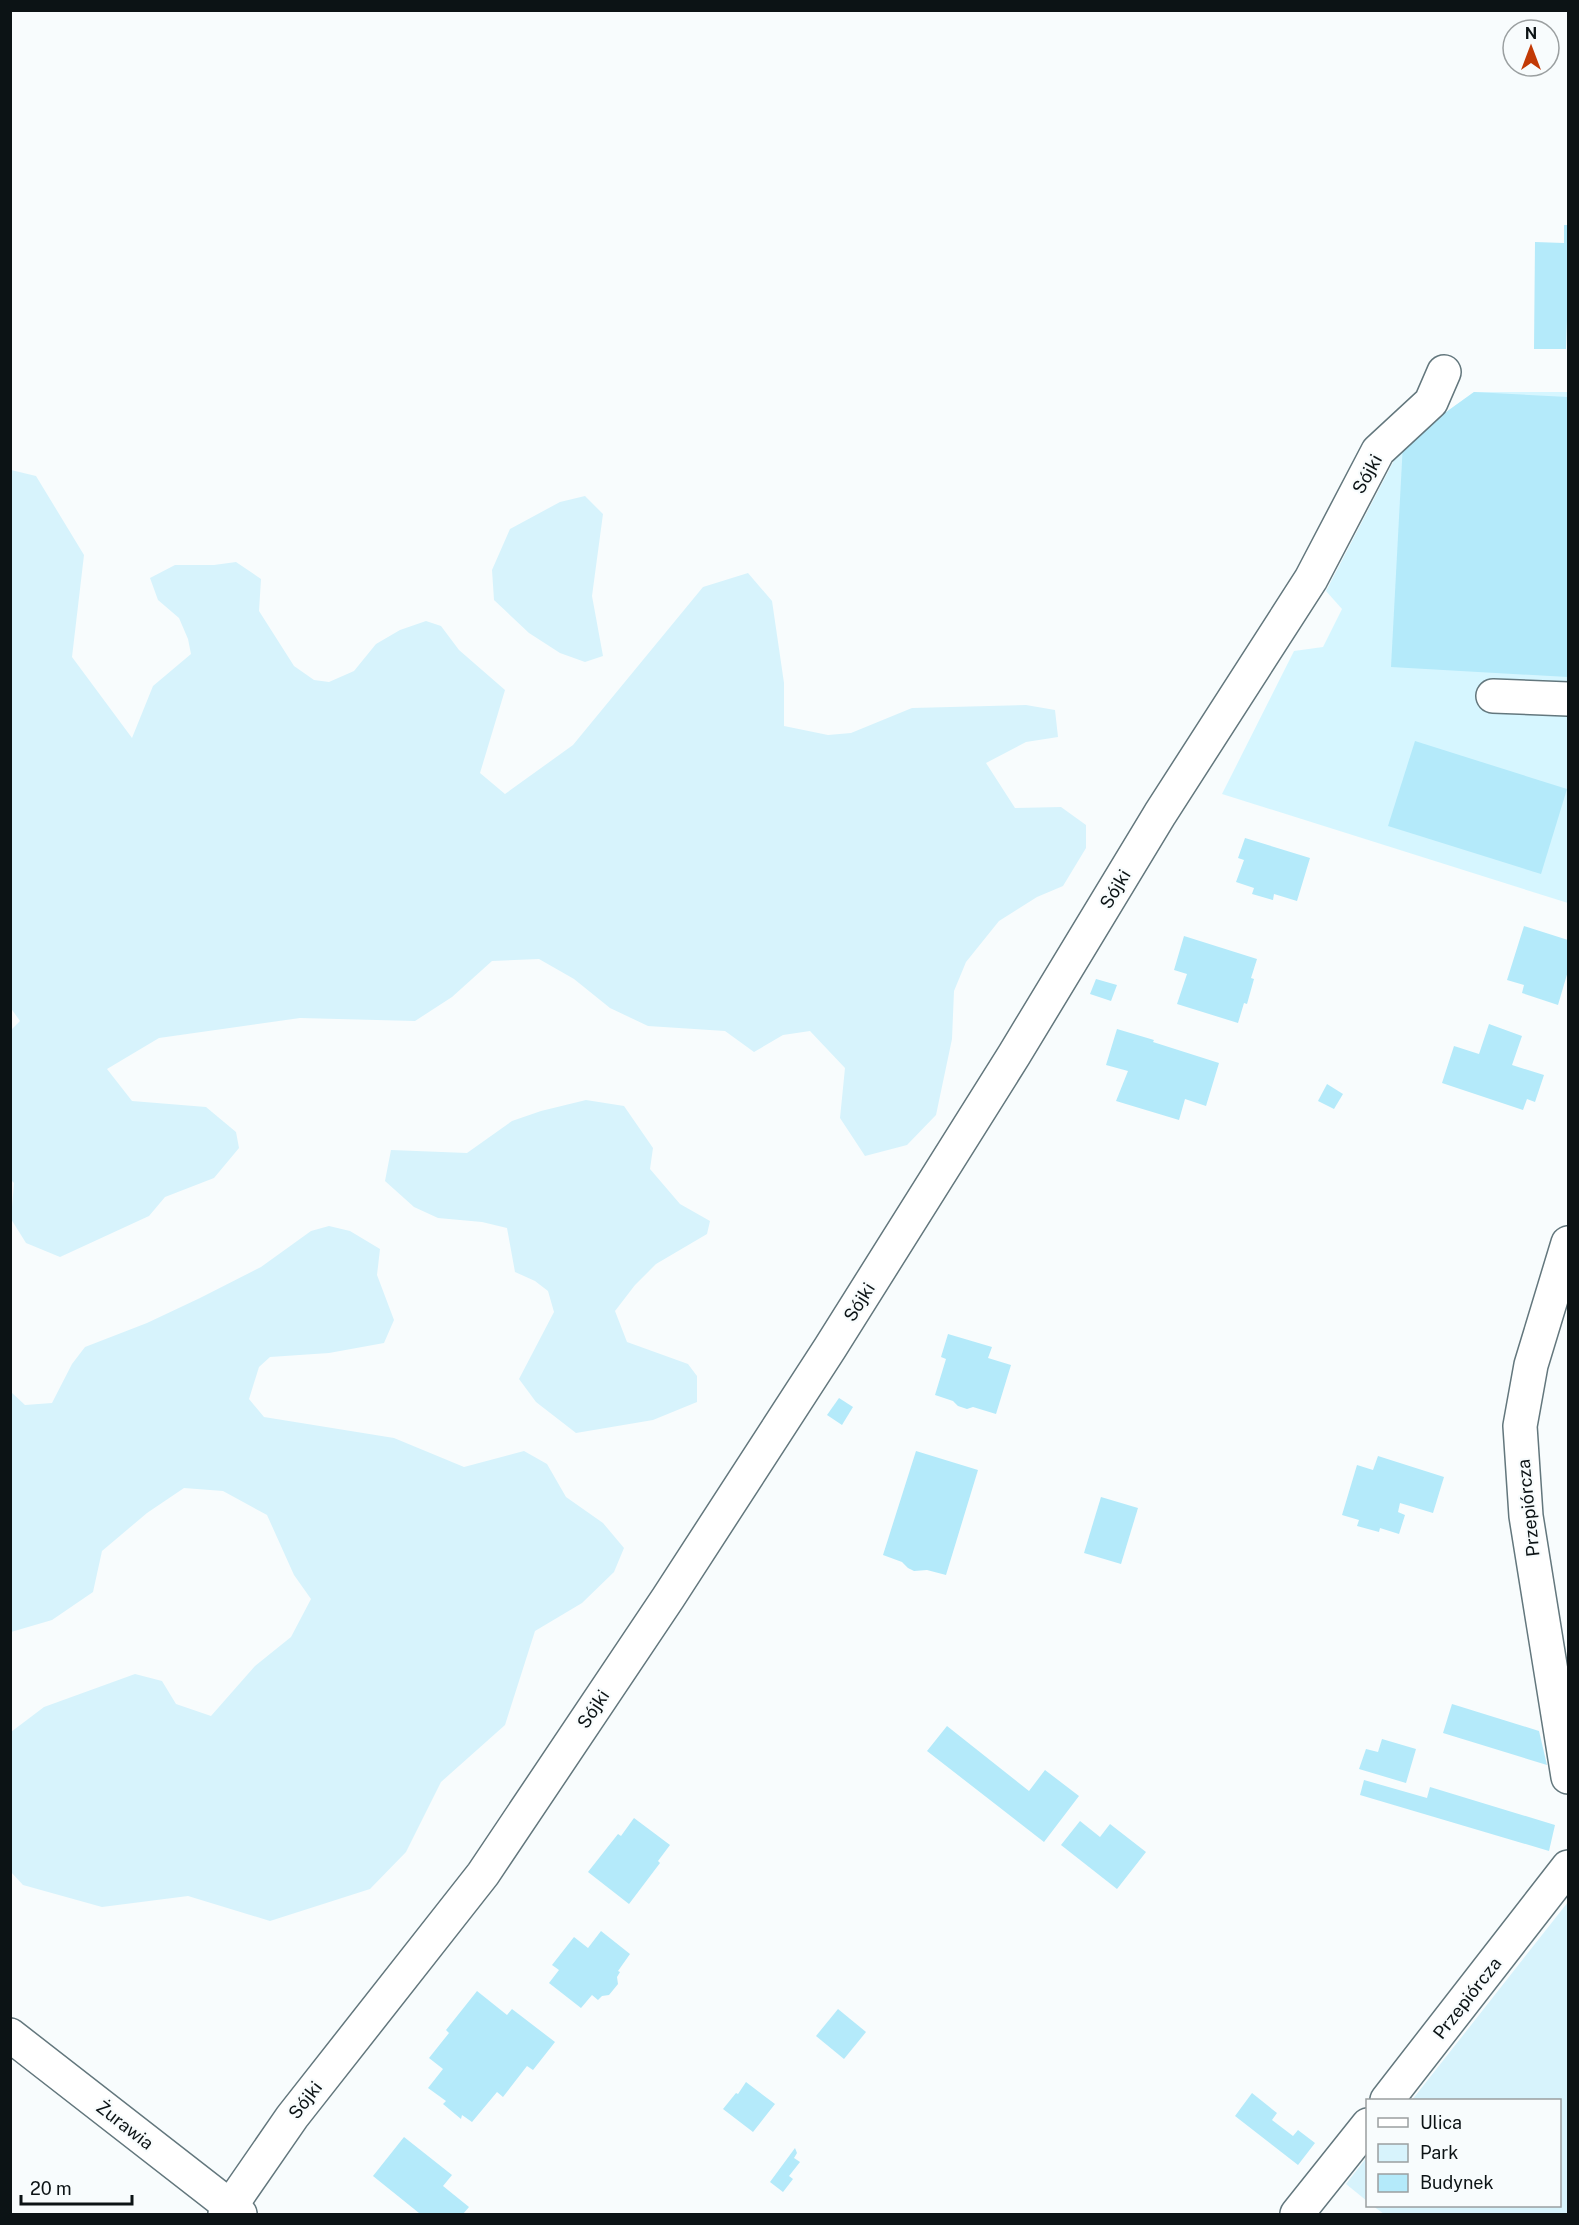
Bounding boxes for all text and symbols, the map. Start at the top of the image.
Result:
north arrow [1501,18,1561,78]
text: N [1525,24,1537,43]
street label: Sójki [1348,451,1386,497]
street label: Sójki [1095,866,1135,912]
street label: Sójki [839,1279,879,1325]
street label: Przepiórcza [1512,1458,1544,1558]
street label: Sójki [573,1686,613,1732]
street label: Przepiórcza [1429,1953,1505,2043]
street label: Sójki [284,2077,326,2123]
street label: Żurawia [92,2095,158,2154]
legend [1366,2099,1561,2207]
text: Ulica [1420,2112,1462,2133]
text: Park [1420,2142,1458,2163]
scale bar [21,2168,132,2206]
text: Budynek [1420,2172,1494,2193]
text: 20 m [30,2178,72,2199]

